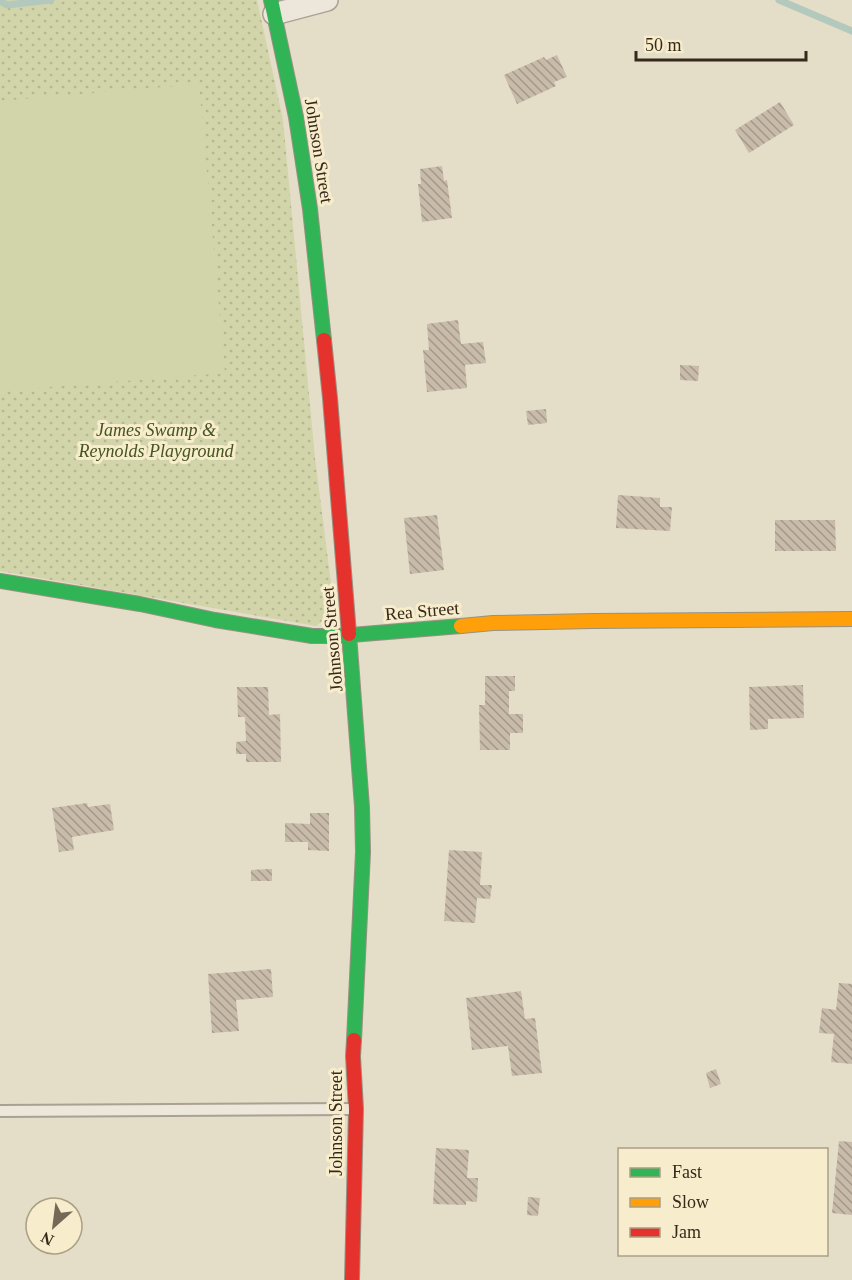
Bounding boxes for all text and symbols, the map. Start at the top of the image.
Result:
scale bar [636,24,806,62]
text: 50 m [645,35,682,55]
street label: Johnson Street [301,97,337,205]
park label: James Swamp & Reynolds Playground [78,420,234,461]
street label: Johnson Street [317,586,347,692]
street label: Rea Street [384,598,460,624]
street label: Johnson Street [326,1070,346,1176]
legend [618,1148,828,1256]
text: Fast [672,1162,702,1182]
text: Slow [672,1192,709,1212]
north arrow [24,1196,84,1256]
text: Jam [672,1222,701,1242]
text: N [38,1228,56,1249]

